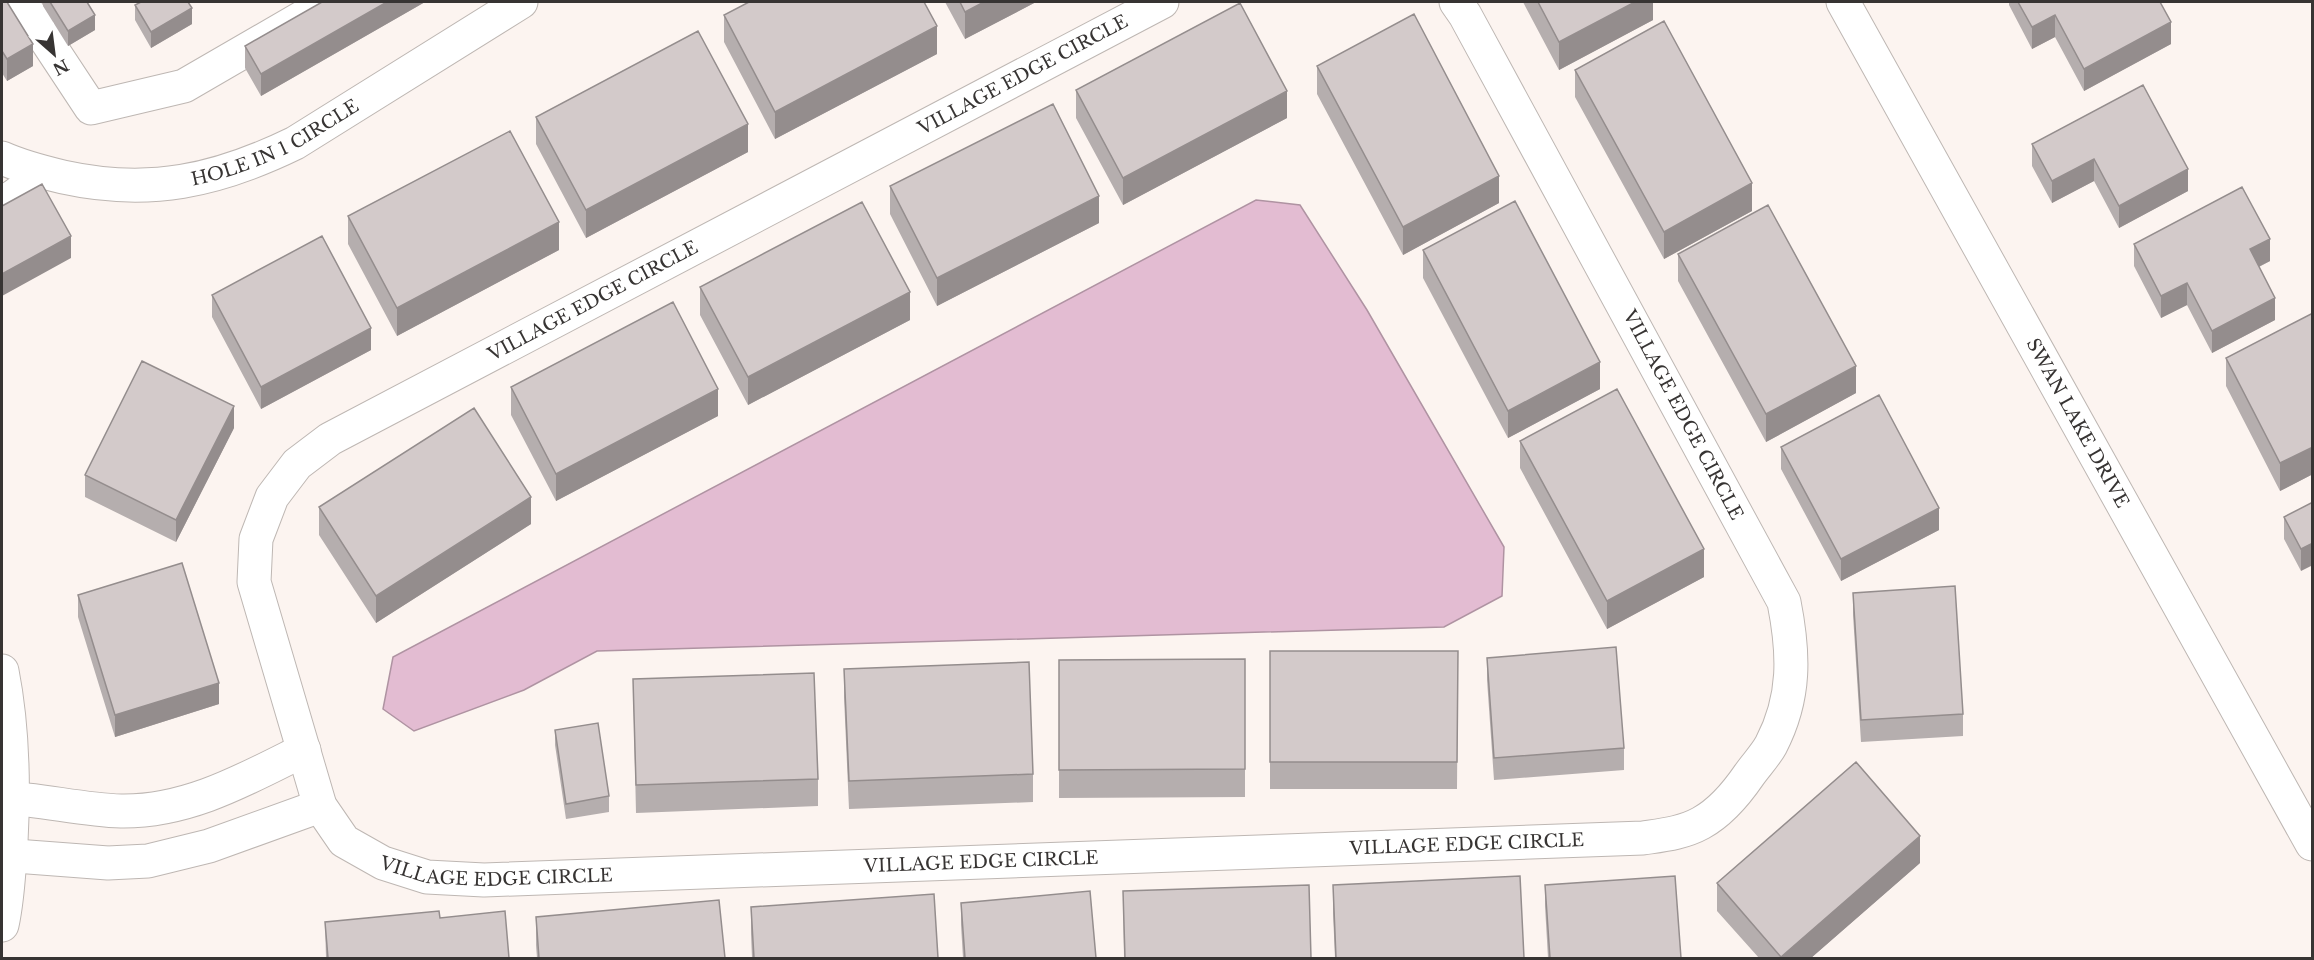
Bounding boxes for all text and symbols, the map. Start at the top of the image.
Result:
street label: VILLAGE EDGE CIRCLE [913,10,1132,140]
north arrow [24,24,84,84]
text: N [50,55,72,80]
street label: HOLE IN 1 CIRCLE [189,95,363,191]
street label: VILLAGE EDGE CIRCLE [483,236,702,366]
street label: VILLAGE EDGE CIRCLE [1618,305,1748,524]
street label: SWAN LAKE DRIVE [2022,335,2134,512]
street label: VILLAGE EDGE CIRCLE [1348,829,1584,860]
street label: VILLAGE EDGE CIRCLE [862,847,1099,877]
street label: VILLAGE EDGE CIRCLE [376,851,613,891]

